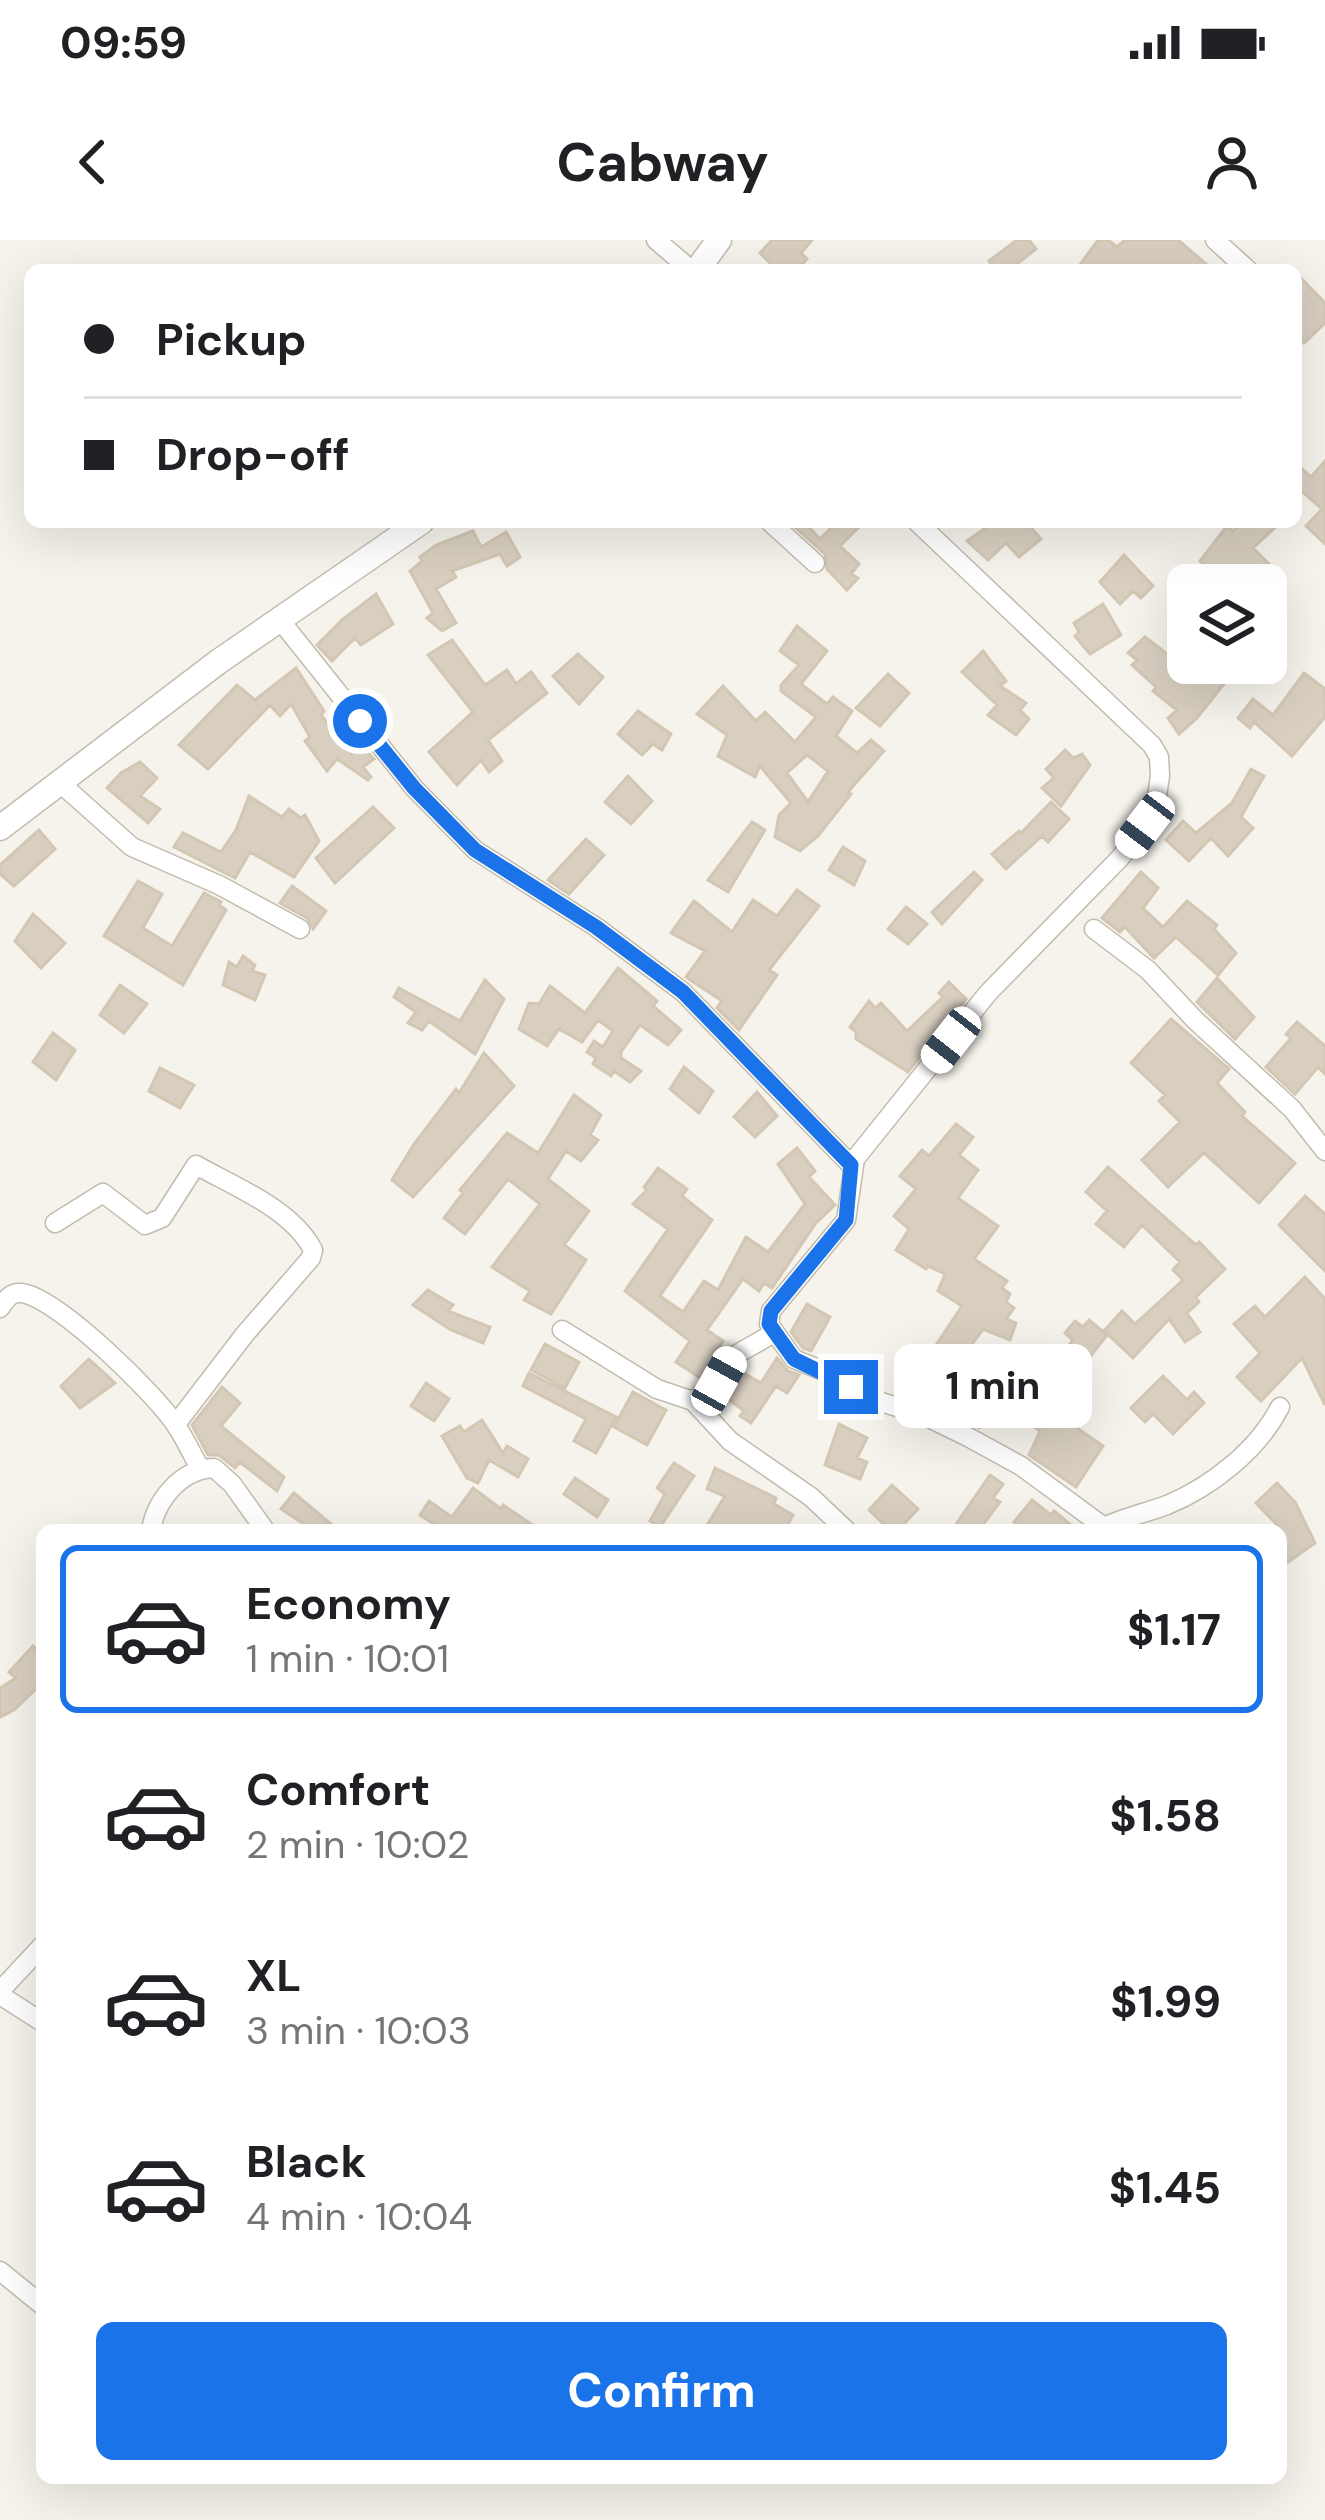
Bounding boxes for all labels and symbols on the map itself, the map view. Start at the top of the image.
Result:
route start [333,694,387,748]
car [1109,785,1181,865]
car [915,1001,987,1079]
car [686,1341,752,1421]
callout: 1 min [893,1345,1091,1429]
route end [824,1360,878,1414]

